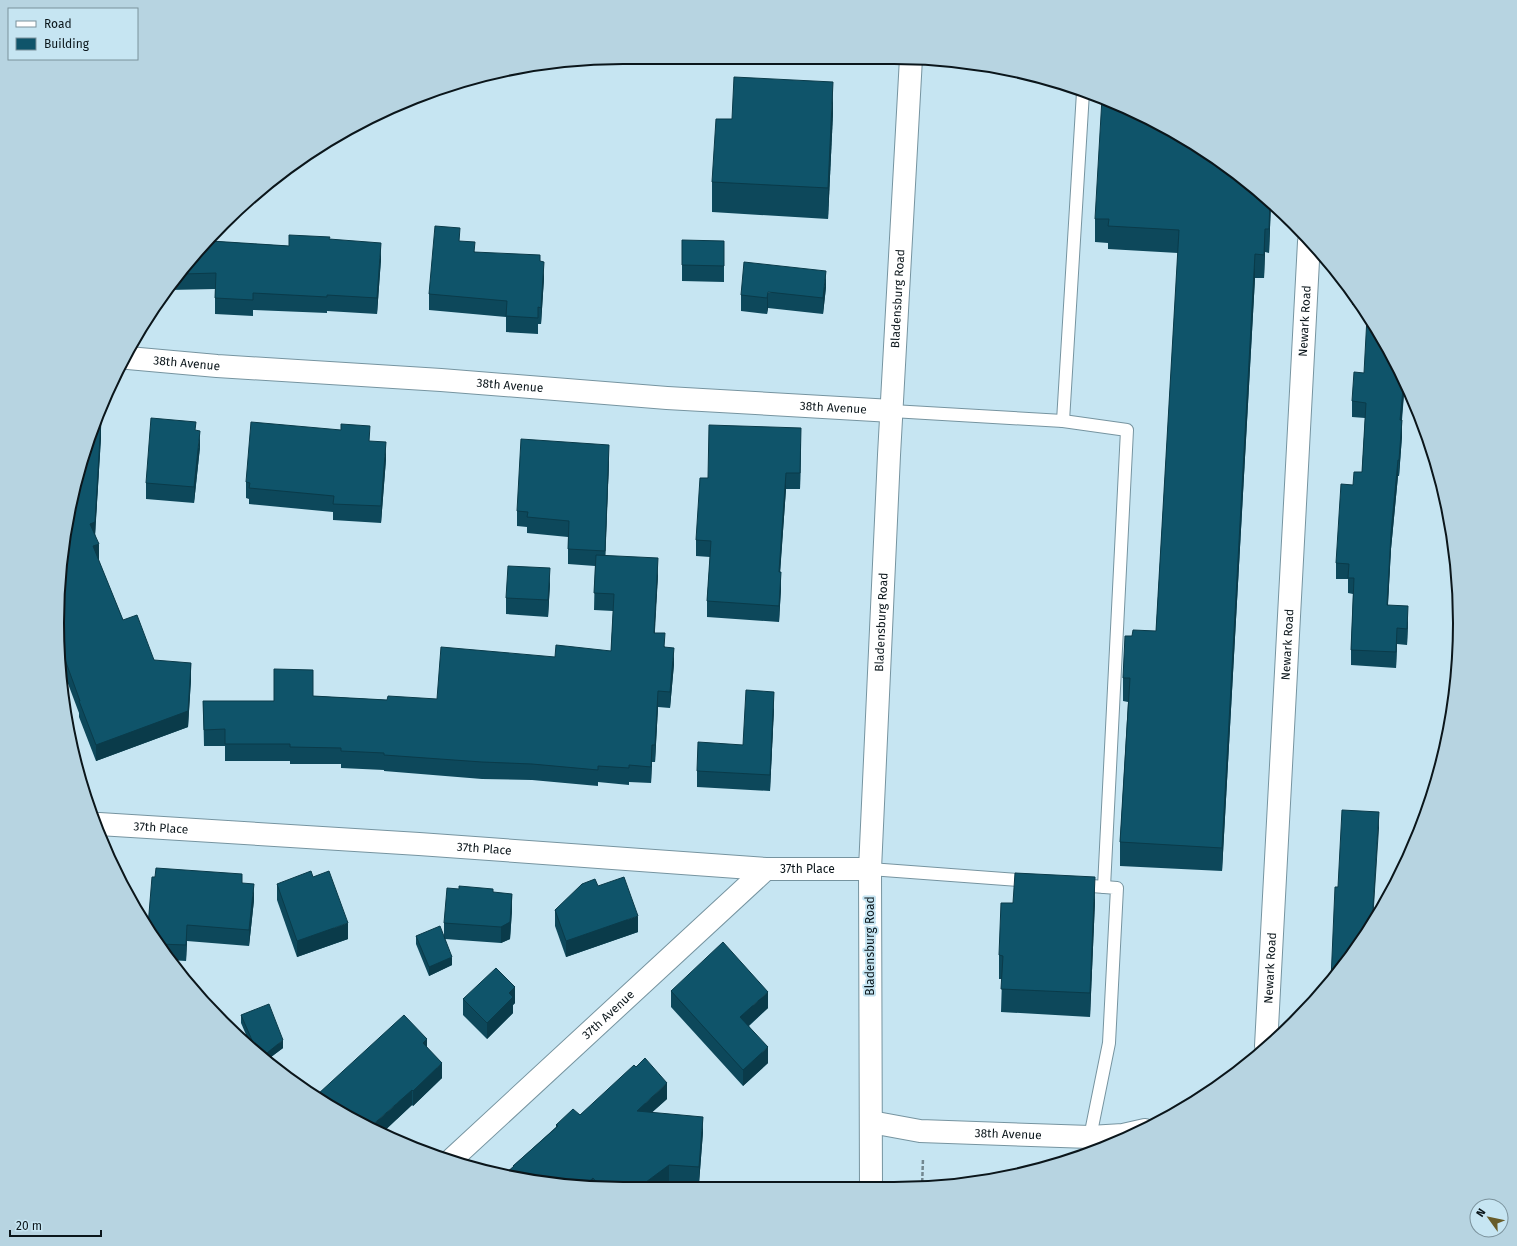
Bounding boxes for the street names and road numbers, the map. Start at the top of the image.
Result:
street label: Bladensburg Road [888,249,907,349]
street label: Newark Road [1296,285,1314,357]
street label: 38th Avenue [153,353,221,373]
street label: 38th Avenue [476,376,544,395]
street label: 38th Avenue [799,399,867,417]
street label: Bladensburg Road [872,572,891,672]
street label: Newark Road [1279,609,1296,681]
street label: 37th Place [133,819,189,837]
street label: 37th Place [456,840,512,858]
street label: 37th Place [780,862,835,876]
street label: Bladensburg Road [863,896,877,996]
street label: Newark Road [1261,932,1279,1004]
street label: 37th Avenue [579,987,637,1042]
street label: 38th Avenue [974,1126,1042,1142]

